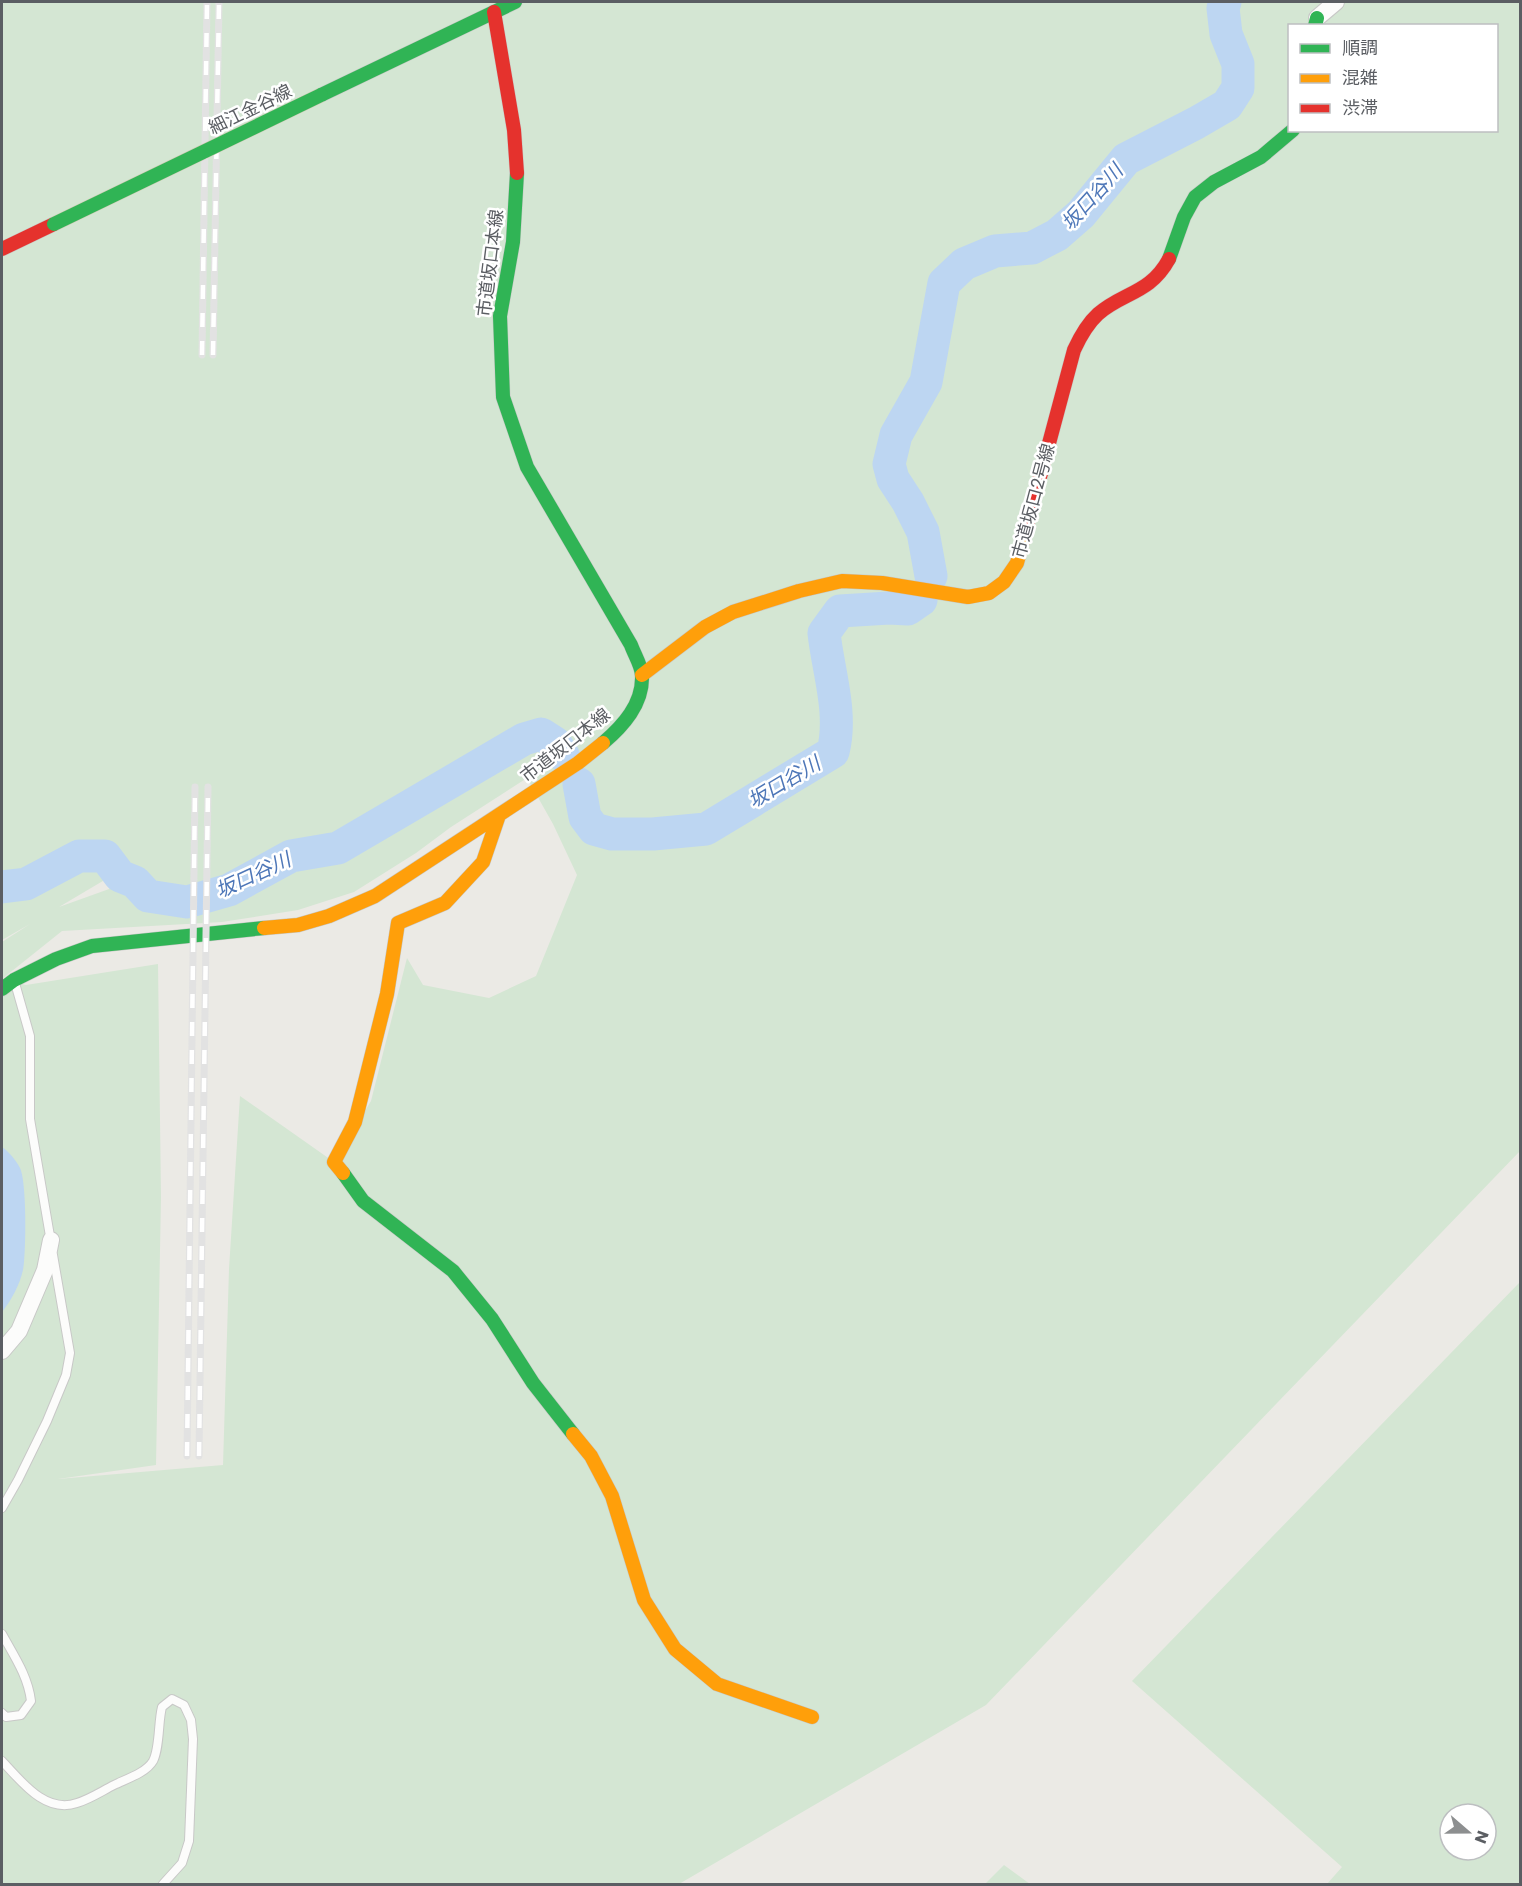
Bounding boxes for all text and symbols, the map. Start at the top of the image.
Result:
legend [1288,24,1498,132]
text: 順調 [1342,35,1378,60]
text: 混雑 [1342,65,1378,90]
street label: 細江金谷線 [204,78,296,140]
text: 渋滞 [1342,95,1378,120]
water label: 坂口谷川 [1055,156,1131,236]
street label: 市道坂口本線 [471,208,509,318]
street label: 市道坂口2号線 [1006,441,1060,561]
street label: 市道坂口本線 [515,702,615,788]
water label: 坂口谷川 [743,748,827,815]
water label: 坂口谷川 [211,845,297,905]
north arrow [1438,1802,1498,1862]
text: N [1469,1827,1494,1847]

